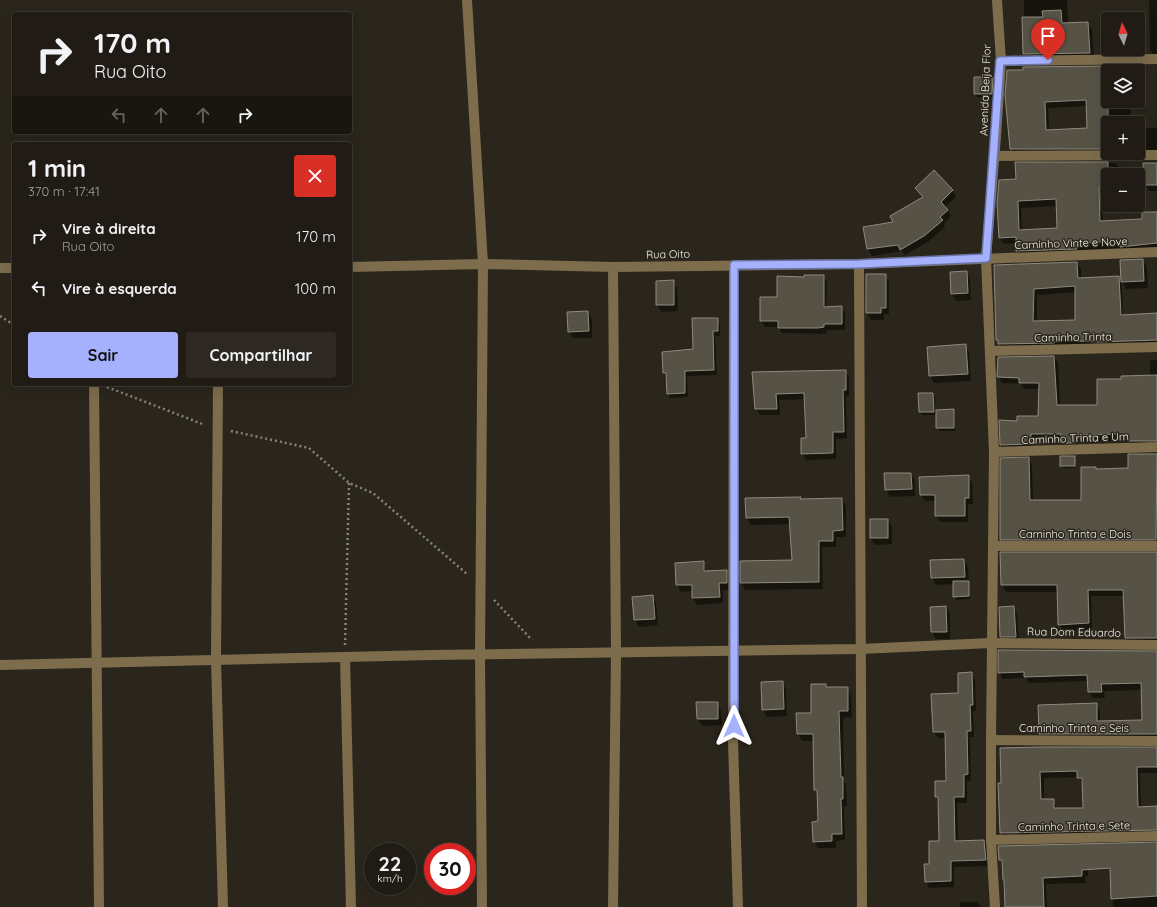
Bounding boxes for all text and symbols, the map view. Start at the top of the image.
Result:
north arrow [1101,12,1145,56]
map controls [1101,12,1145,212]
pin [1031,19,1065,60]
text: 170 m [94,25,171,60]
icon: arrive [1037,25,1059,47]
icon: right [28,28,80,80]
street label: Avenida Beija Flor [976,43,994,136]
text: Rua Oito [94,60,166,83]
button: layers [1101,64,1145,108]
icon: left [108,104,130,126]
icon: ahead [150,104,172,126]
icon: ahead [192,104,214,126]
icon: right [234,104,256,126]
button: + [1101,116,1145,160]
text: 1 min [28,153,86,183]
button: close [294,155,336,197]
button: − [1101,168,1145,212]
text: 370 m · 17:41 [28,183,100,199]
text: Vire à direita [62,219,156,238]
icon: right [28,225,50,247]
text: 170 m [296,227,336,246]
street label: Caminho Vinte e Nove [1014,234,1128,252]
text: Rua Oito [62,238,114,254]
street label: Rua Oito [646,247,691,261]
icon: left [28,277,50,299]
text: Vire à esquerda [62,279,177,298]
text: 100 m [295,279,336,298]
street label: Caminho Trinta [1034,329,1112,345]
button: Sair [28,332,178,378]
button: Compartilhar [186,332,336,378]
street label: Caminho Trinta e Um [1021,429,1129,447]
street label: Caminho Trinta e Dois [1019,527,1131,541]
street label: Rua Dom Eduardo [1027,624,1122,640]
position arrow [713,705,755,747]
street label: Caminho Trinta e Seis [1019,721,1129,735]
street label: Caminho Trinta e Sete [1018,818,1130,834]
speed limit sign: 30 [424,843,476,895]
text: 22 [379,851,401,876]
text: km/h [377,872,403,885]

